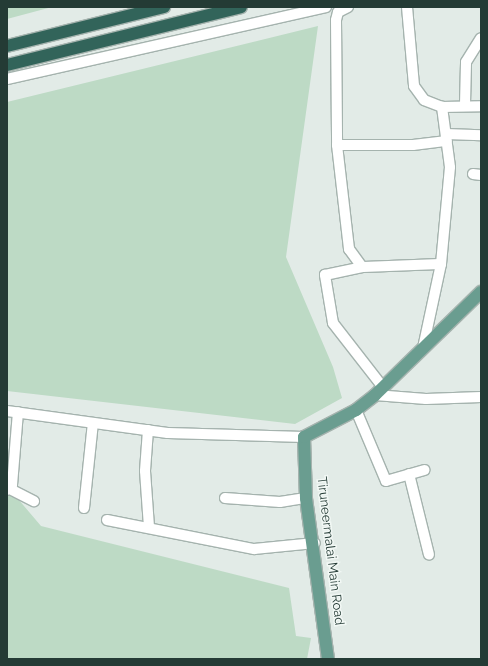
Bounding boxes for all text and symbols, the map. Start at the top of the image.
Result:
street label: Tiruneermalai Main Road [313,476,347,626]

